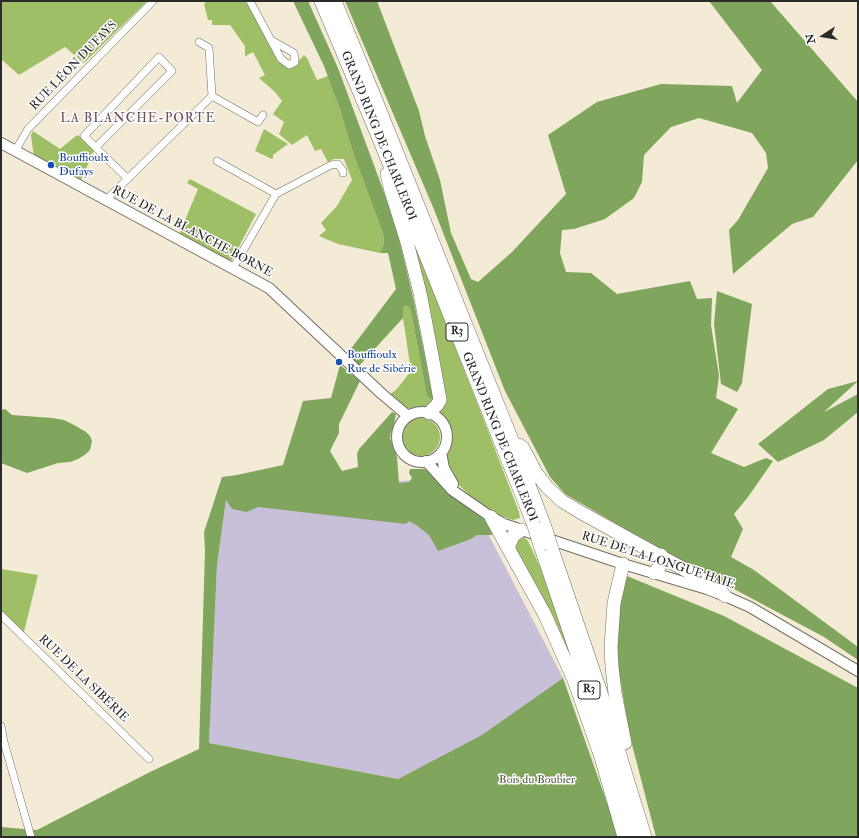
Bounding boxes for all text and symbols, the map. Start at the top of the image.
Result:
north arrow [803,16,843,56]
street label: RUE LÉON DUFAYS [28,18,120,114]
text: N [803,32,818,45]
street label: GRAND RING DE CHARLEROI [337,49,419,223]
district label: LA BLANCHE-PORTE [60,111,216,127]
place label: Bouffioulx Dufays [59,151,109,179]
marker: Bouffioulx Dufays [46,160,56,170]
street label: RUE DE LA BLANCHE BORNE [109,183,275,281]
road number: R3 [446,323,468,341]
place label: Bouffioulx Rue de Sibérie [347,348,416,376]
street label: GRAND RING DE CHARLEROI [458,350,540,524]
marker: Bouffioulx Rue de Sibérie [334,357,344,367]
street label: RUE DE LA LONGUE HAIE [579,529,737,593]
street label: RUE DE LA SIBÉRIE [35,632,131,726]
road number: R3 [578,681,600,699]
park label: Bois du Boubier [499,773,575,787]

